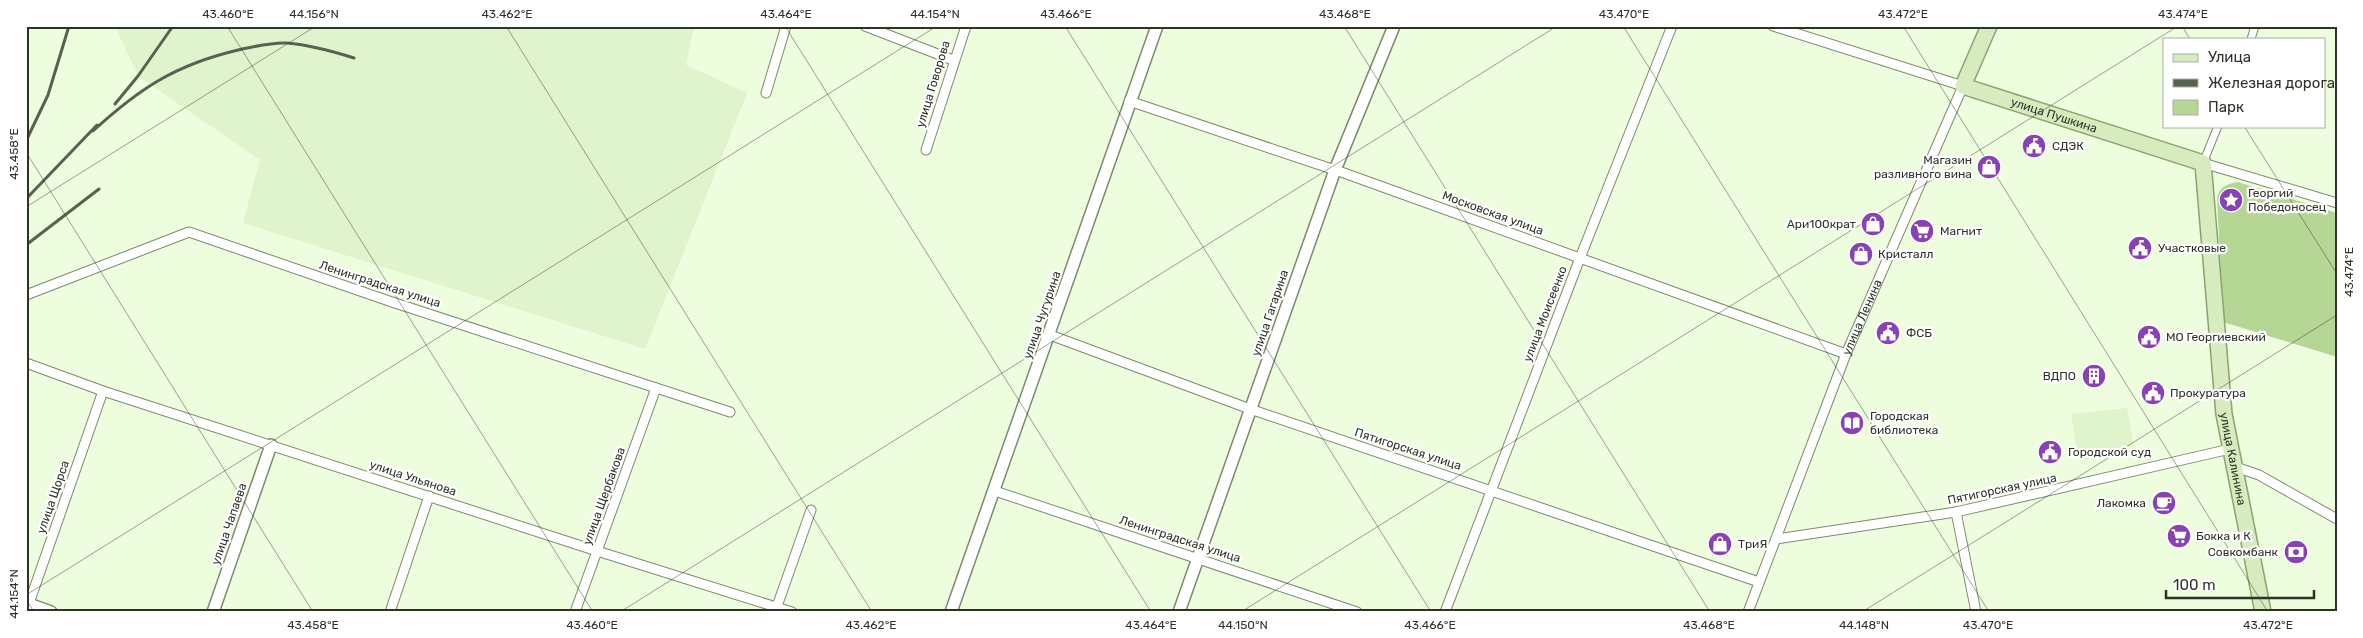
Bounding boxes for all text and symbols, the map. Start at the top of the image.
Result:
text: 43.460°E [202,7,254,21]
text: 44.156°N [289,7,339,21]
text: 43.462°E [481,7,533,21]
text: 43.464°E [760,7,812,21]
text: 44.154°N [910,7,960,21]
text: 43.466°E [1040,7,1092,21]
text: 43.468°E [1319,7,1371,21]
text: 43.470°E [1599,7,1649,21]
text: 43.472°E [1878,7,1928,21]
text: 43.474°E [2158,7,2208,21]
legend [2163,38,2326,128]
street label: улица Говорова [913,39,953,129]
text: Улица [2208,48,2251,66]
text: Железная дорога [2208,74,2335,92]
street label: улица Пушкина [2009,95,2099,136]
text: Парк [2208,98,2244,116]
text: 43.458°E [7,128,21,180]
public building icon: СДЭК [2021,133,2047,159]
place label: СДЭК [2052,139,2084,153]
place label: Магазин разливного вина [1874,153,1972,181]
shop icon: Магазин разливного вина [1976,154,2002,180]
place label: Георгий Победоносец [2248,186,2327,214]
place icon: Георгий Победоносец [2218,187,2244,213]
street label: Московская улица [1441,188,1545,238]
shop icon: Ари100крат [1860,211,1886,237]
place label: Ари100крат [1787,217,1856,231]
supermarket icon: Магнит [1909,218,1935,244]
place label: Магнит [1940,224,1982,238]
public building icon: Участковые [2127,235,2153,261]
shop icon: Кристалл [1848,241,1874,267]
place label: Участковые [2158,241,2226,255]
place label: Кристалл [1878,247,1933,261]
text: 43.474°E [2342,247,2356,297]
street label: Ленинградская улица [317,258,443,310]
street label: улица Моисеенко [1520,264,1570,364]
street label: улица Гагарина [1249,268,1291,358]
street label: улица Чугурина [1020,269,1064,361]
street label: улица Ленина [1839,277,1885,357]
public building icon: ФСБ [1875,320,1901,346]
public building icon: МО Георгиевский [2136,324,2162,350]
place label: ФСБ [1906,326,1932,340]
place label: МО Георгиевский [2166,330,2266,344]
building icon: ВДПО [2081,363,2107,389]
place label: ВДПО [2043,369,2076,383]
public building icon: Прокуратура [2140,380,2166,406]
place label: Прокуратура [2170,386,2246,400]
place label: Городская библиотека [1870,409,1938,437]
library icon: Городская библиотека [1839,410,1865,436]
street label: улица Калинина [2217,411,2249,507]
street label: Пятигорская улица [1353,425,1463,473]
public building icon: Городской суд [2037,439,2063,465]
street label: улица Щербакова [580,445,628,547]
place label: Городской суд [2068,445,2151,459]
street label: улица Ульянова [368,457,458,499]
street label: улица Щорса [34,459,72,535]
street label: Пятигорская улица [1946,471,2058,507]
street label: улица Чапаева [208,481,250,567]
cafe icon: Лакомка [2151,490,2177,516]
place label: Лакомка [2097,496,2146,510]
street label: Ленинградская улица [1117,513,1243,565]
supermarket icon: Бокка и К [2166,523,2192,549]
place label: Бокка и К [2196,529,2251,543]
shop icon: ТриЯ [1707,531,1733,557]
place label: ТриЯ [1738,537,1767,551]
bank icon: Совкомбанк [2283,539,2309,565]
place label: Совкомбанк [2208,545,2279,559]
scale bar [2166,568,2313,600]
text: 44.154°N [7,569,21,619]
text: 100 m [2173,576,2215,594]
text: 43.458°E [287,618,339,632]
text: 43.460°E [566,618,618,632]
text: 43.462°E [845,618,897,632]
text: 43.464°E [1125,618,1177,632]
text: 44.150°N [1218,618,1268,632]
text: 43.466°E [1404,618,1456,632]
text: 43.468°E [1683,618,1735,632]
text: 44.148°N [1839,618,1889,632]
text: 43.470°E [1963,618,2013,632]
text: 43.472°E [2243,618,2293,632]

